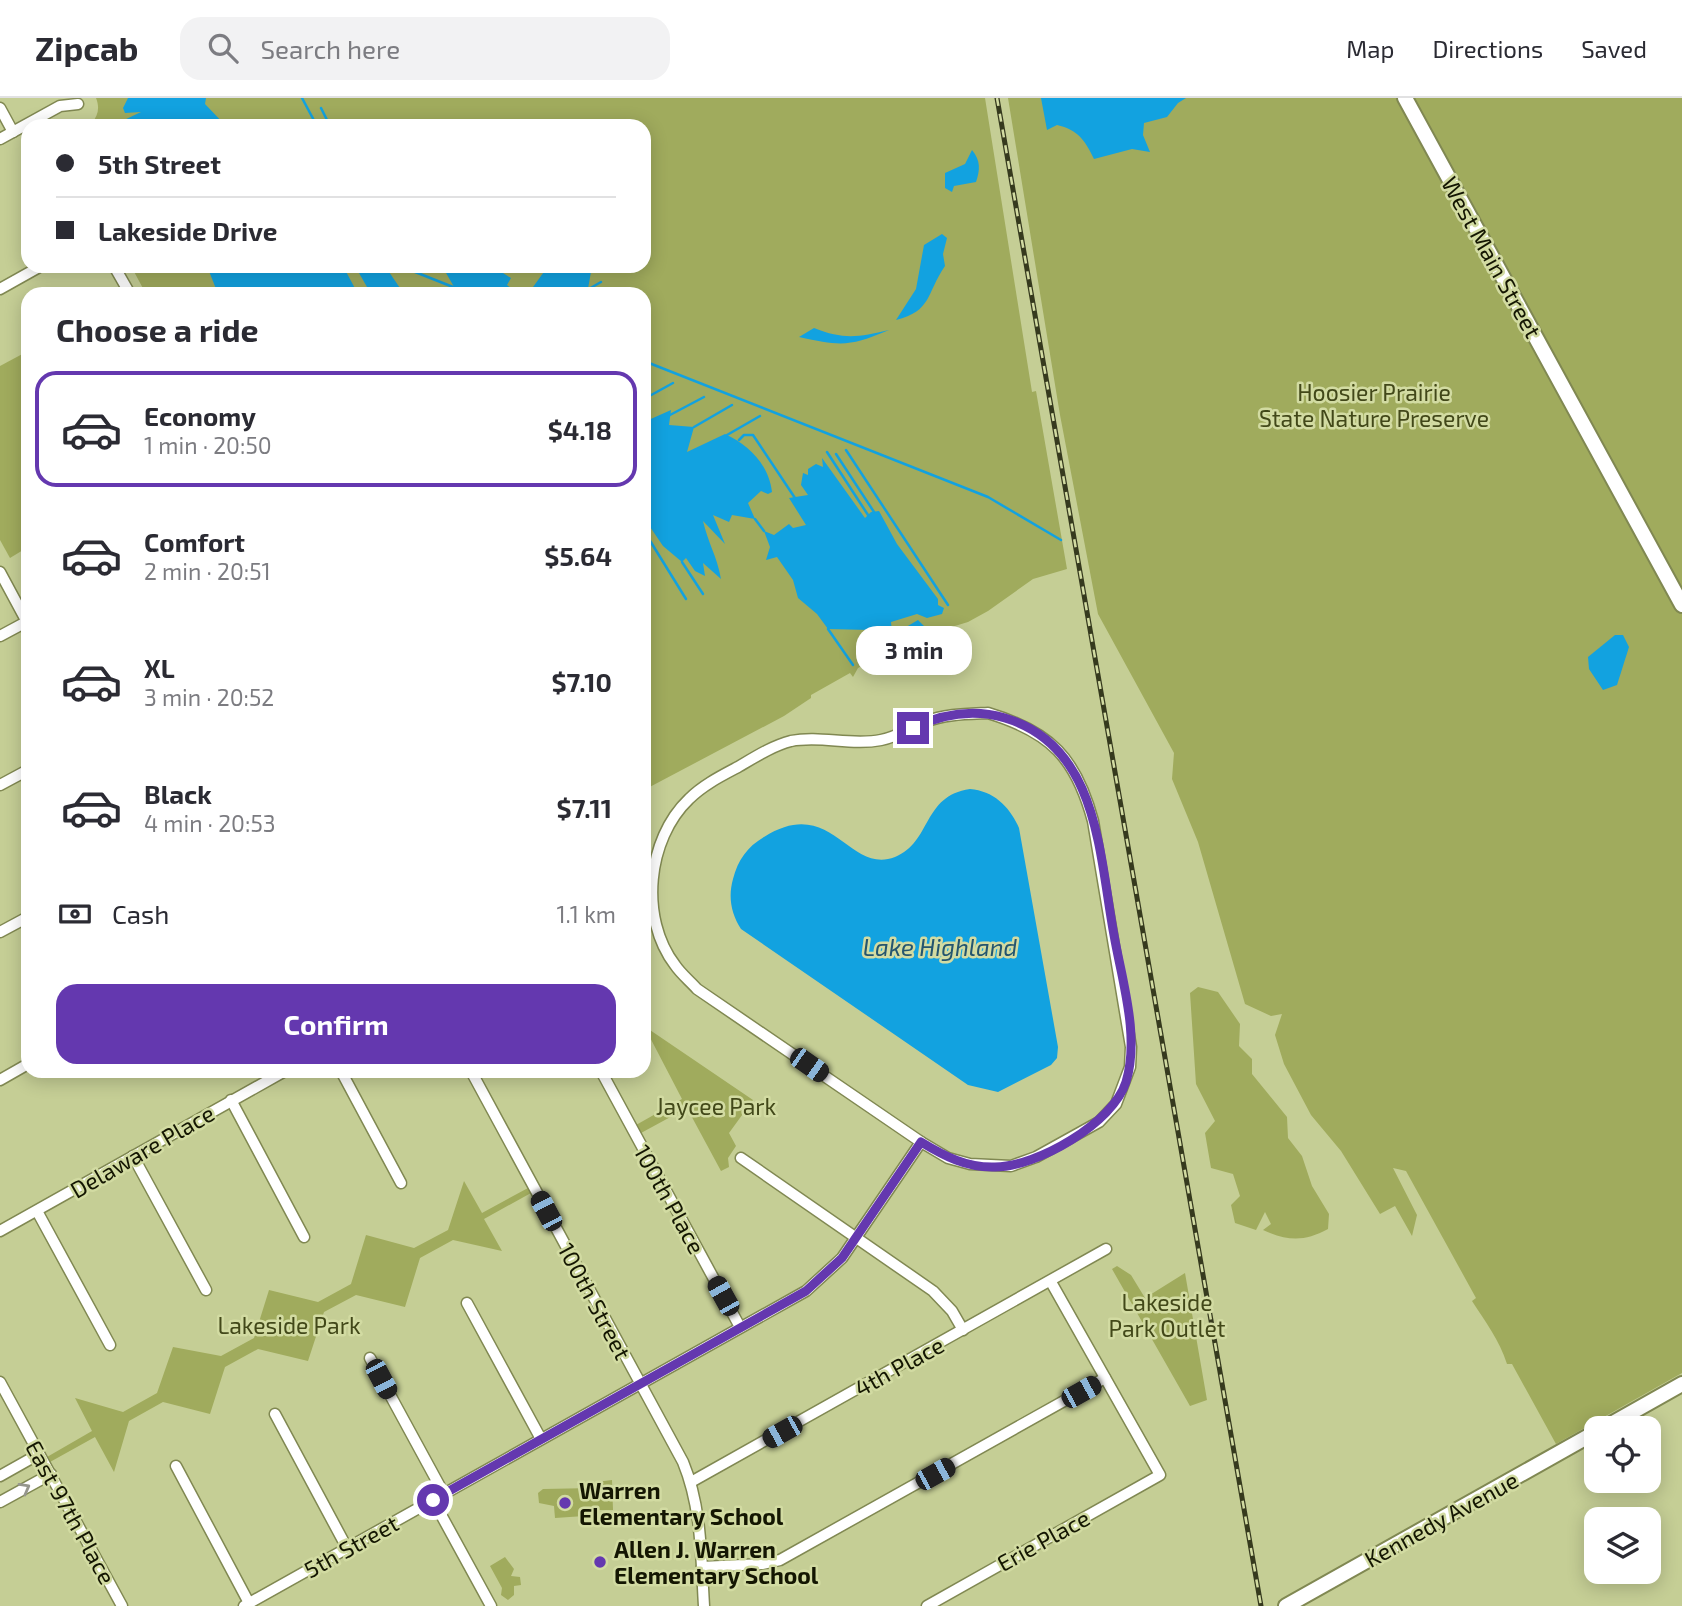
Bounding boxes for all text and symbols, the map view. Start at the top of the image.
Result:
search box [180,17,670,80]
text: Zipcab [35,28,138,68]
icon: search [204,29,242,67]
text: Search here [260,33,400,64]
text: Map [1346,34,1394,63]
text: Directions [1432,34,1543,63]
text: Saved [1581,34,1647,63]
text: 5th Street [98,148,221,179]
street label: West Main Street [1436,171,1548,343]
text: Lakeside Drive [98,215,277,246]
text: Choose a ride [56,310,259,348]
park label: Hoosier Prairie State Nature Preserve [1259,378,1489,432]
icon: car [60,398,123,461]
text: Economy [144,400,256,431]
text: $4.18 [548,414,612,445]
text: 1 min · 20:50 [144,431,272,459]
icon: car [60,524,123,587]
text: Comfort [144,526,245,557]
text: $5.64 [544,540,612,571]
text: 2 min · 20:51 [144,557,271,585]
callout: 3 min [855,626,971,676]
text: 3 min [885,636,943,664]
icon: car [60,650,123,713]
text: XL [144,652,175,683]
text: $7.10 [551,666,612,697]
text: 3 min · 20:52 [144,683,274,711]
route end [897,712,929,744]
icon: car [60,776,123,839]
text: Black [144,778,212,809]
text: $7.11 [557,792,612,823]
text: 4 min · 20:53 [144,809,276,837]
icon: cash [56,895,94,933]
text: Cash [112,898,169,929]
text: 1.1 km [556,900,616,928]
water label: Lake Highland [863,932,1018,961]
button: Confirm [56,984,616,1064]
car [786,1044,833,1086]
park label: Jaycee Park [656,1092,776,1120]
street label: Delaware Place [65,1099,219,1203]
street label: 100th Place [629,1139,711,1259]
car [527,1188,566,1234]
street label: 100th Street [553,1238,638,1364]
car [704,1273,743,1319]
park label: Lakeside Park Outlet [1108,1288,1226,1342]
park label: Lakeside Park [217,1311,361,1339]
street label: 4th Place [849,1330,949,1402]
car [362,1356,401,1402]
car [1058,1373,1105,1411]
car [759,1413,806,1451]
map controls [1584,1416,1661,1584]
button: locate [1584,1416,1661,1493]
street label: East 97th Place [20,1435,122,1589]
car [912,1455,959,1493]
street label: Kennedy Avenue [1359,1465,1523,1573]
place label: Warren Elementary School [579,1476,784,1530]
one-way arrow [18,1483,31,1496]
route start [417,1484,449,1516]
marker: Warren Elementary School [557,1495,573,1511]
street label: Erie Place [992,1503,1094,1577]
button: layers [1584,1507,1661,1584]
street label: 5th Street [299,1509,403,1583]
place label: Allen J. Warren Elementary School [614,1535,819,1589]
marker: Allen J. Warren Elementary School [592,1554,608,1570]

